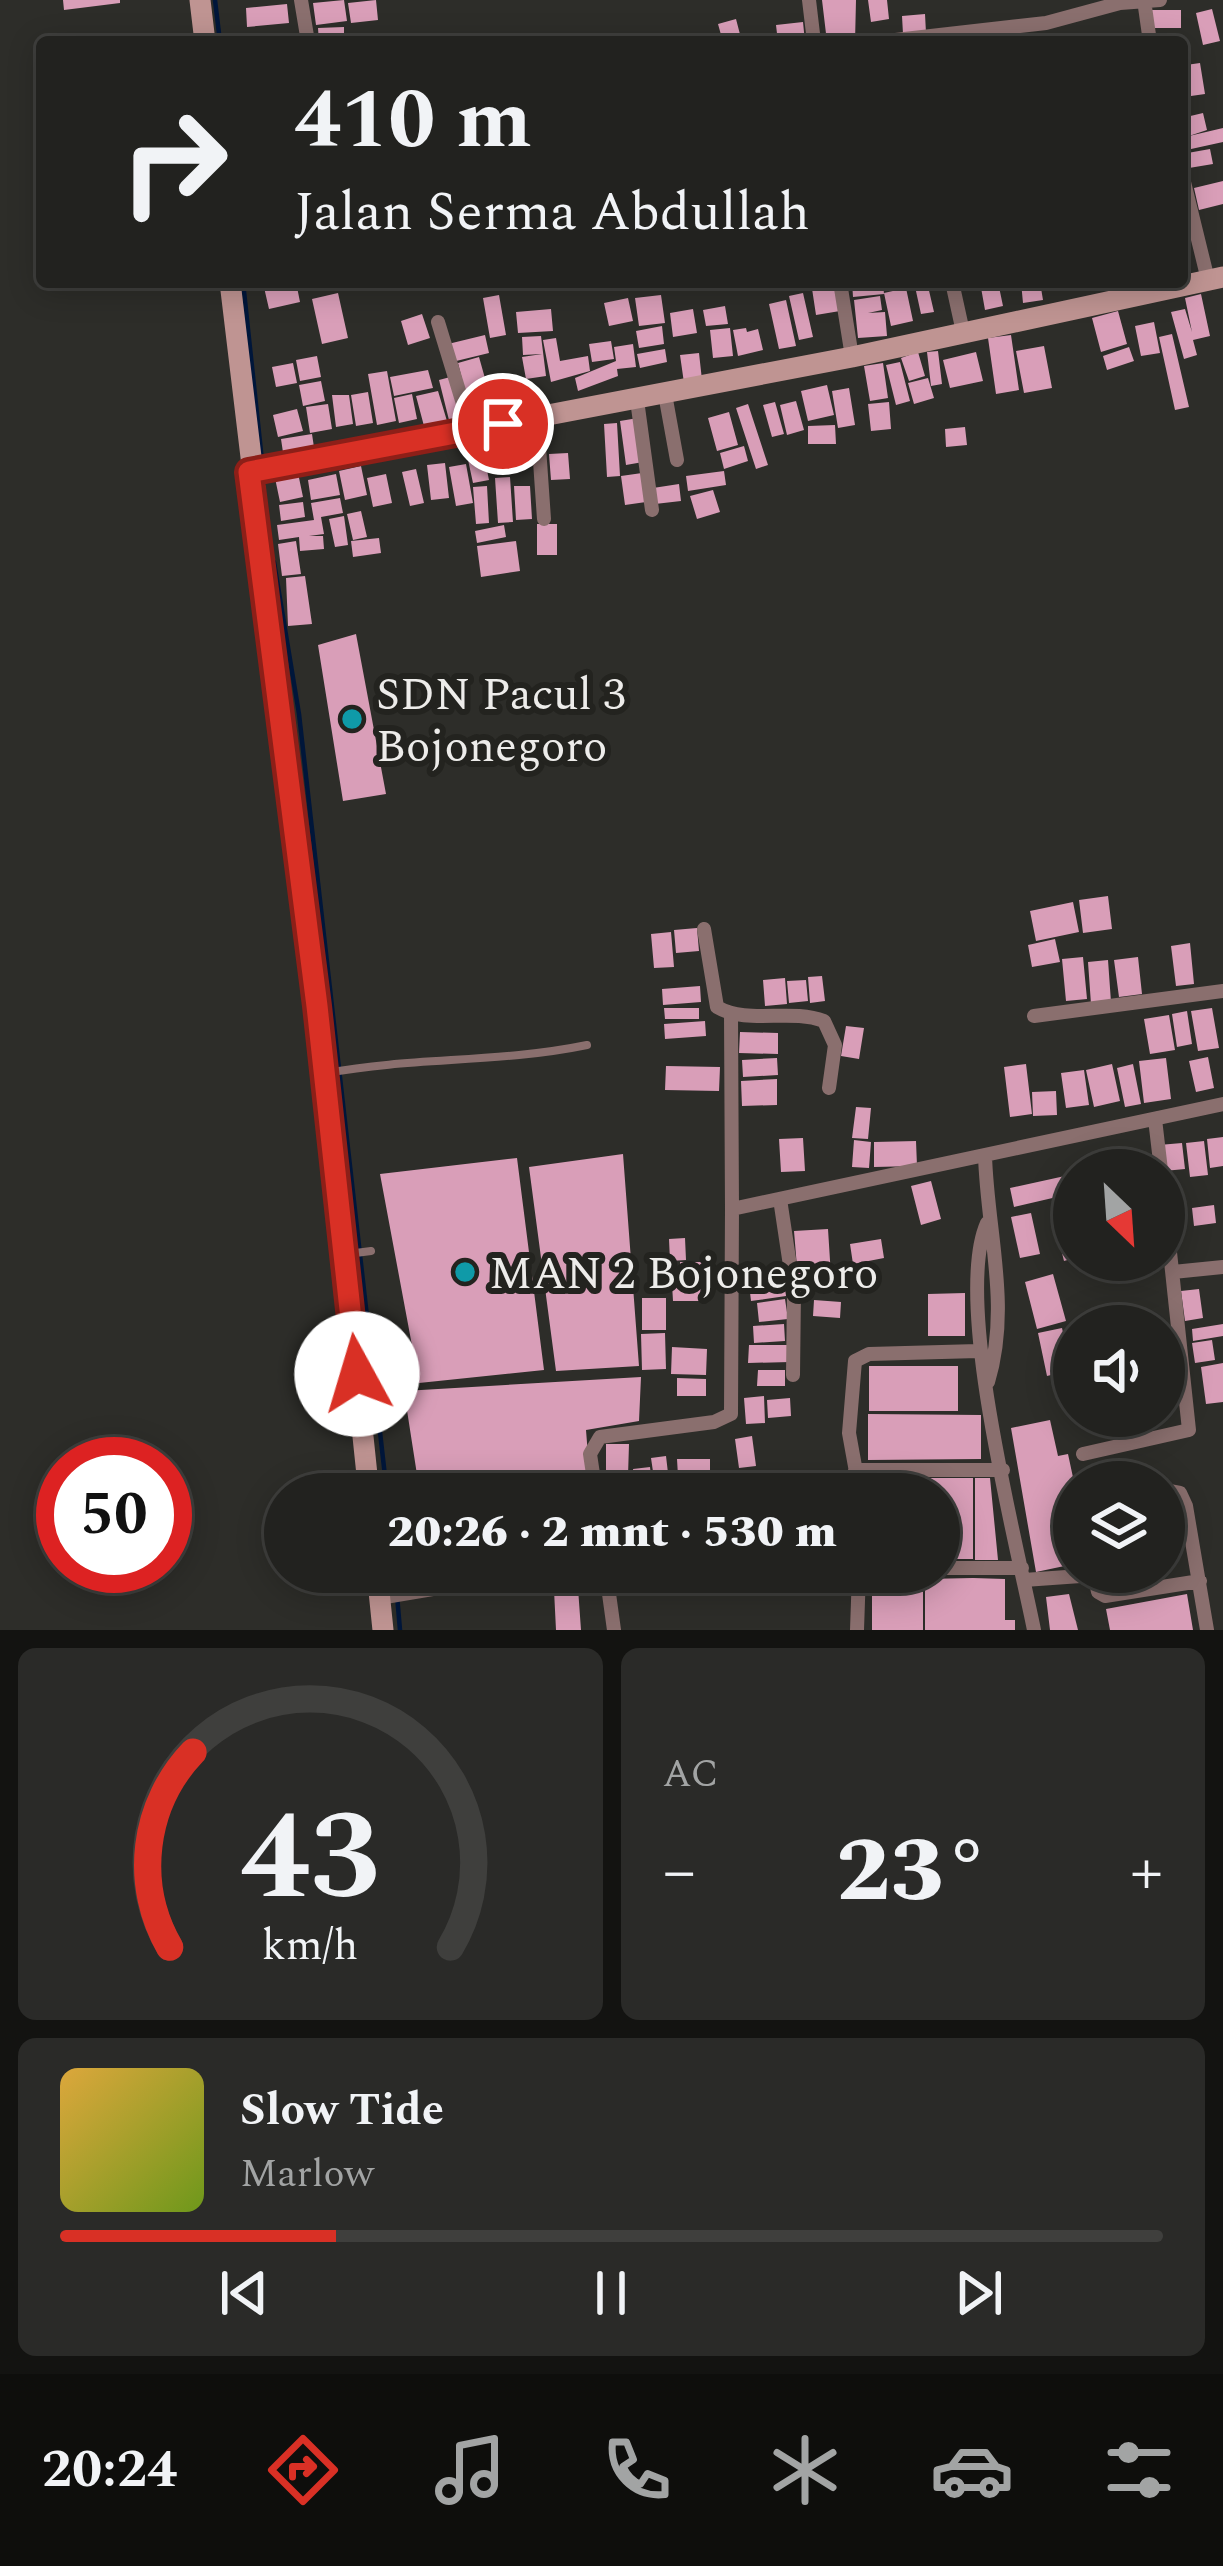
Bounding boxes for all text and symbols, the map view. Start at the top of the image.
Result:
text: 410 m [294,57,532,185]
icon: right [96,84,252,240]
text: Jalan Serma Abdullah [294,172,810,254]
pin [452,373,554,475]
icon: arrive [470,391,536,457]
place label: SDN Pacul 3 Bojonegoro [376,661,626,782]
marker: SDN Pacul 3 Bojonegoro [339,706,365,732]
north arrow [1053,1149,1185,1281]
map controls [1053,1149,1185,1593]
place label: MAN 2 Bojonegoro [489,1240,878,1309]
marker: MAN 2 Bojonegoro [452,1259,478,1285]
button: sound [1053,1305,1185,1437]
position arrow [294,1311,420,1437]
speed limit sign: 50 [36,1437,192,1593]
button: layers [1053,1461,1185,1593]
text: 20:26 · 2 mnt · 530 m [387,1498,837,1567]
text: AC [663,1745,719,1804]
text: 43 [240,1764,380,1954]
text: 23° [836,1804,989,1941]
text: − [663,1822,696,1923]
text: + [1130,1822,1163,1923]
text: km/h [262,1914,359,1979]
text: Slow Tide [240,2076,444,2145]
text: Marlow [240,2145,374,2204]
icon: previous [211,2260,277,2326]
icon: pause [578,2260,644,2326]
icon: next [946,2260,1012,2326]
icon: directions [261,2428,345,2512]
icon: music [428,2428,512,2512]
icon: phone [595,2428,679,2512]
icon: climate [763,2428,847,2512]
icon: car [930,2428,1014,2512]
icon: filters [1097,2428,1181,2512]
text: 20:24 [42,2429,177,2511]

